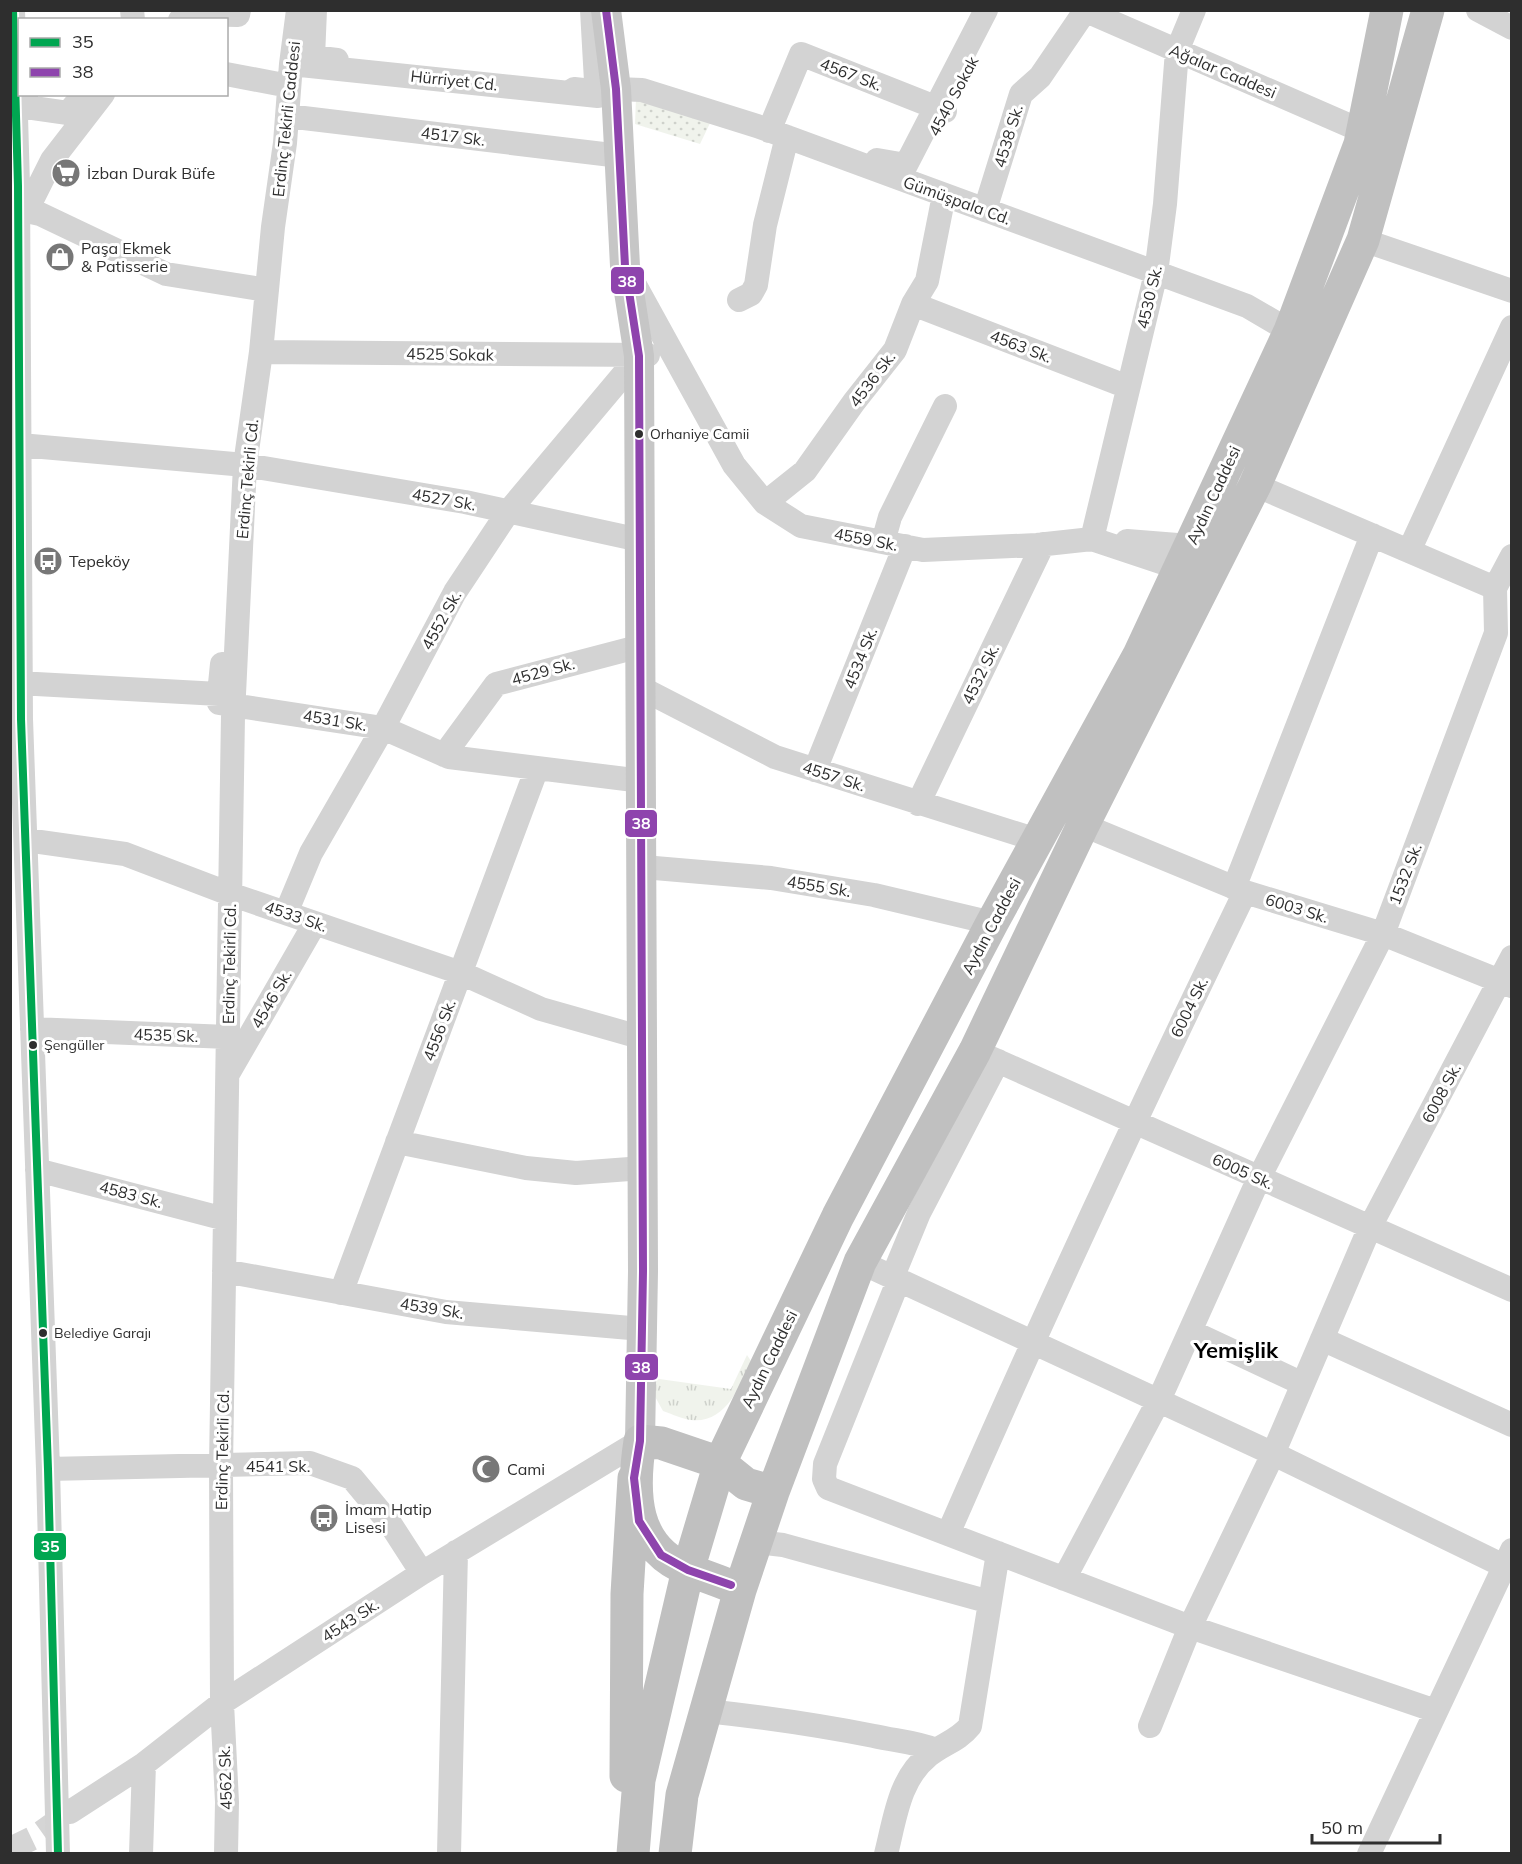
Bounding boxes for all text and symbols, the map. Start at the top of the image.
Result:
legend [18,18,228,96]
text: 35 [72,30,94,53]
street label: Ağalar Caddesi [1167,39,1279,103]
street label: Erdinç Tekirli Caddesi [268,40,304,198]
street label: 4540 Sokak [924,52,983,139]
street label: 4567 Sk. [817,53,885,95]
text: 38 [72,60,94,83]
street label: Hürriyet Cd. [409,65,499,95]
street label: 4538 Sk. [989,102,1027,170]
street label: 4517 Sk. [420,122,486,150]
supermarket icon: İzban Durak Büfe [50,157,82,189]
place label: İzban Durak Büfe [87,163,215,183]
street label: Gümüşpala Cd. [901,171,1013,229]
place label: Paşa Ekmek & Patisserie [81,238,172,276]
shop icon: Paşa Ekmek & Patisserie [44,241,76,273]
street label: 4530 Sk. [1132,263,1166,331]
line badge: 38 [610,266,645,295]
text: 38 [617,271,637,291]
street label: 4563 Sk. [987,325,1055,367]
street label: 4525 Sokak [406,343,495,365]
street label: 4536 Sk. [845,347,899,411]
street label: Erdinç Tekirli Cd. [232,418,262,540]
place label: Orhaniye Camii [650,425,749,443]
marker: Orhaniye Camii [633,428,645,440]
street label: Aydın Caddesi [1181,442,1245,548]
street label: 4527 Sk. [410,484,478,514]
street label: 4559 Sk. [832,523,900,555]
bus stop icon: Tepeköy [32,545,64,577]
place label: Tepeköy [69,551,131,571]
street label: 4552 Sk. [417,587,465,653]
street label: 4534 Sk. [839,624,881,692]
street label: 4532 Sk. [957,641,1003,707]
street label: 4529 Sk. [509,653,577,689]
street label: 4531 Sk. [302,705,368,735]
street label: 4557 Sk. [800,757,868,795]
line badge: 38 [624,809,658,838]
text: 38 [631,813,651,833]
street label: 1532 Sk. [1384,840,1426,908]
street label: 4555 Sk. [786,871,852,901]
street label: Aydın Caddesi [957,874,1025,978]
street label: 6003 Sk. [1263,889,1331,927]
street label: 4533 Sk. [262,896,330,936]
street label: Erdinç Tekirli Cd. [218,904,240,1024]
street label: 4546 Sk. [246,966,296,1032]
street label: 6004 Sk. [1166,974,1212,1040]
street label: 4556 Sk. [418,996,460,1064]
street label: 4535 Sk. [133,1024,199,1046]
place label: Şengüller [44,1036,105,1054]
marker: Şengüller [27,1039,39,1051]
street label: 6008 Sk. [1417,1060,1465,1126]
street label: 6005 Sk. [1209,1149,1277,1193]
street label: 4583 Sk. [97,1176,165,1212]
street label: 4539 Sk. [399,1293,465,1323]
street label: Aydın Caddesi [737,1307,801,1411]
place label: Belediye Garajı [54,1324,151,1342]
marker: Belediye Garajı [37,1327,49,1339]
district label: Yemişlik [1193,1336,1279,1364]
line badge: 38 [624,1353,659,1381]
text: 38 [631,1357,651,1377]
street label: Erdinç Tekirli Cd. [211,1390,233,1510]
mosque icon: Cami [470,1453,502,1485]
street label: 4541 Sk. [246,1456,310,1476]
place label: Cami [507,1459,545,1479]
place label: İmam Hatip Lisesi [345,1499,432,1537]
bus stop icon: İmam Hatip Lisesi [308,1502,340,1534]
line badge: 35 [33,1532,67,1561]
text: 35 [40,1536,60,1556]
street label: 4543 Sk. [317,1594,383,1646]
street label: 4562 Sk. [214,1745,236,1811]
scale bar [1312,1807,1440,1845]
text: 50 m [1321,1816,1363,1839]

